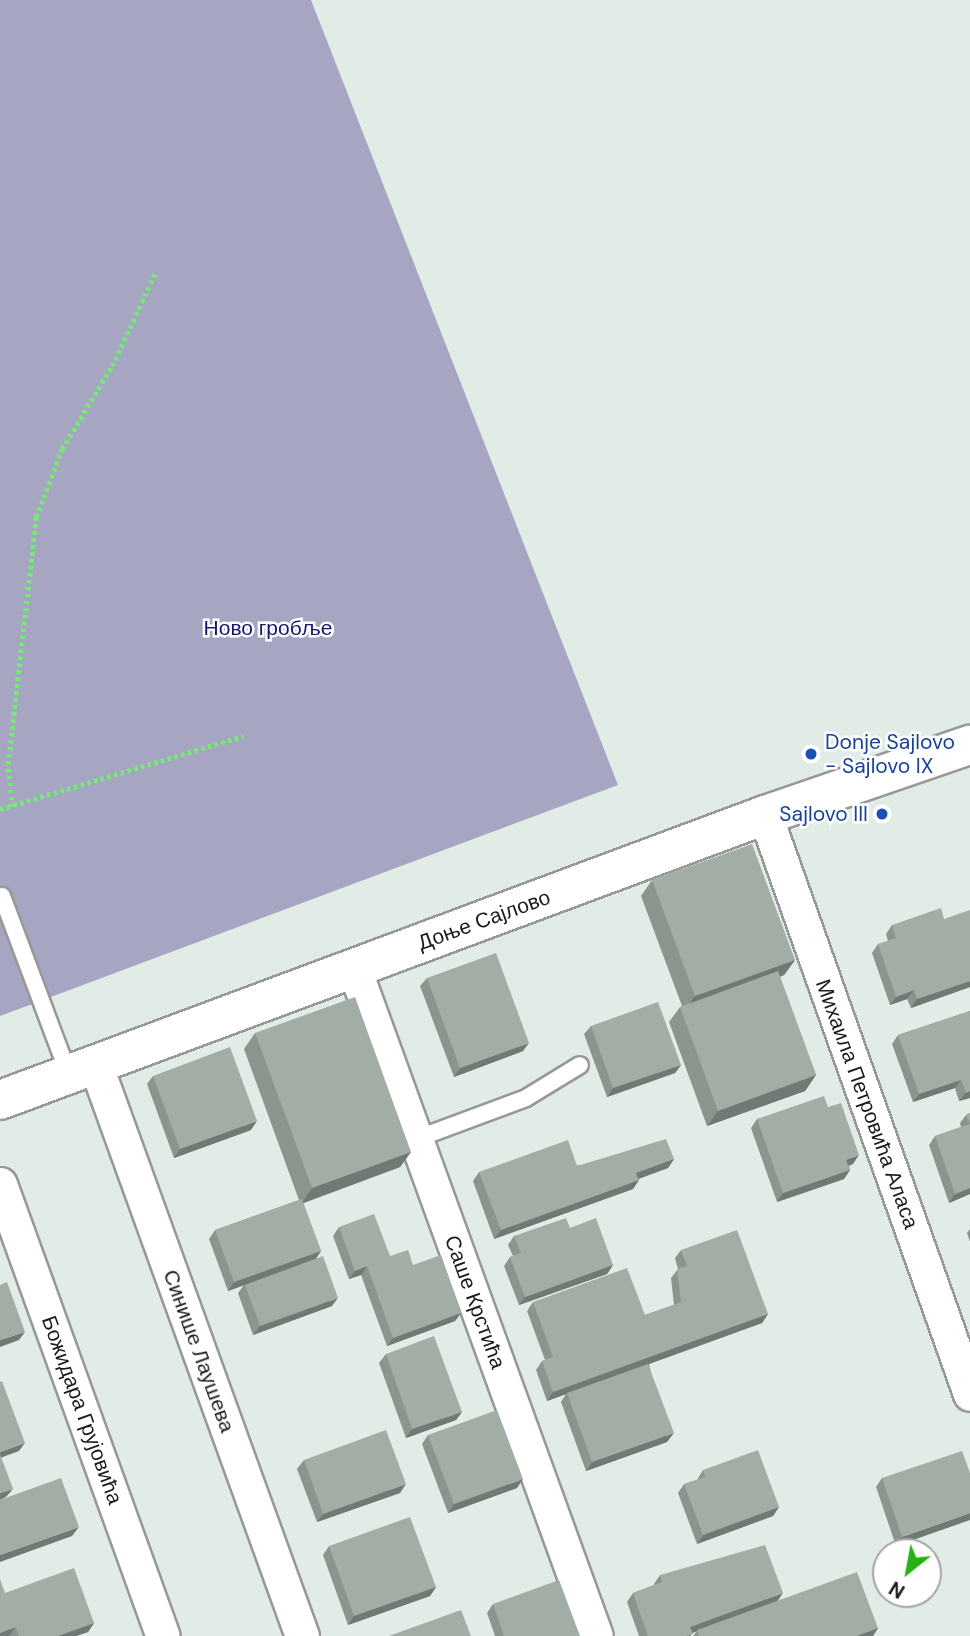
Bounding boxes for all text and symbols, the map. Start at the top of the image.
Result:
park label: Ново гробље [204,615,332,641]
place label: Donje Sajlovo - Sajlovo IX [825,729,955,779]
marker: Donje Sajlovo - Sajlovo IX [803,746,819,762]
place label: Sajlovo III [779,801,868,827]
marker: Sajlovo III [874,806,890,822]
street label: Доње Сајлово [414,884,554,956]
street label: Михаила Петровића Аласа [810,976,924,1232]
street label: Саше Крстића [439,1232,511,1372]
street label: Синише Лаушева [158,1266,240,1436]
street label: Божидара Грујовића [36,1312,128,1508]
north arrow [872,1538,942,1608]
text: N [885,1575,909,1604]

